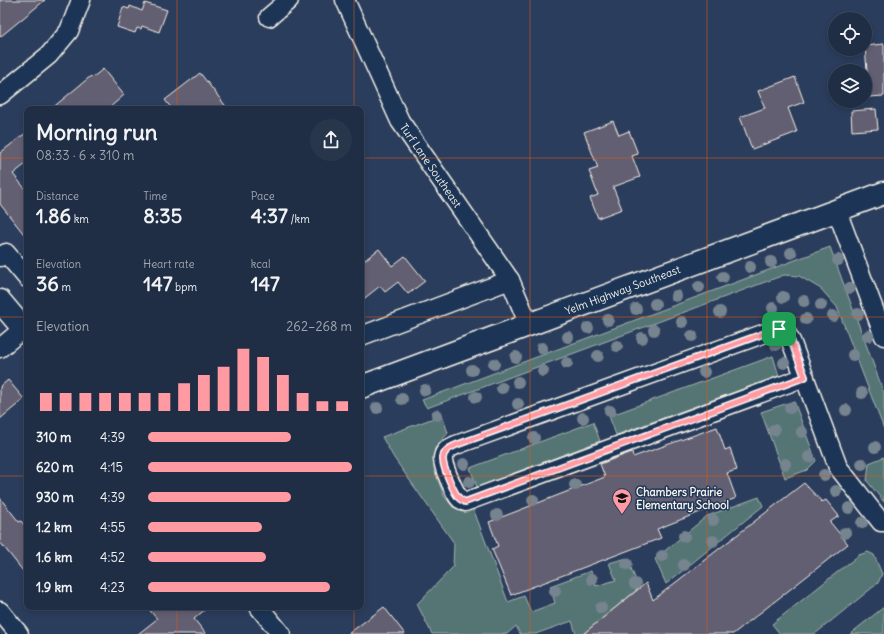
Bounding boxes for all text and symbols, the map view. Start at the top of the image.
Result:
map controls [828,12,872,108]
button: locate [828,12,872,56]
button: layers [828,64,872,108]
text: Morning run [36,118,158,146]
button: share [310,119,352,161]
street label: Turf Lane Southeast [397,121,465,210]
text: 08:33 · 6 × 310 m [36,147,135,164]
text: Distance [36,189,79,203]
text: Time [143,189,167,203]
text: Pace [251,189,275,203]
text: 1.86 [36,203,71,228]
text: 8:35 [143,203,182,228]
text: 4:37 [251,203,288,228]
text: km [71,212,89,226]
text: /km [288,212,310,226]
text: Elevation [36,257,81,271]
text: Heart rate [143,257,194,271]
text: kcal [251,257,270,271]
street label: Yelm Highway Southeast [563,262,683,318]
text: 36 [36,271,59,296]
text: 147 [143,271,172,296]
text: 147 [251,271,280,296]
text: m [59,280,71,294]
text: bpm [172,280,197,294]
pin [762,312,796,346]
text: Elevation [36,318,89,335]
text: 262–268 m [286,318,352,335]
icon: arrive [768,318,790,340]
text: 310 m [36,429,71,446]
text: 4:39 [100,429,125,446]
text: 620 m [36,459,74,476]
text: 4:15 [100,459,123,476]
place label: Chambers Prairie Elementary School [636,485,729,513]
school or university icon: Chambers Prairie Elementary School [611,487,633,515]
text: 930 m [36,489,74,506]
text: 4:39 [100,489,125,506]
text: 1.2 km [36,519,72,536]
text: 4:55 [100,519,125,536]
text: 1.6 km [36,549,72,566]
text: 4:52 [100,549,125,566]
text: 1.9 km [36,579,72,596]
text: 4:23 [100,579,125,596]

